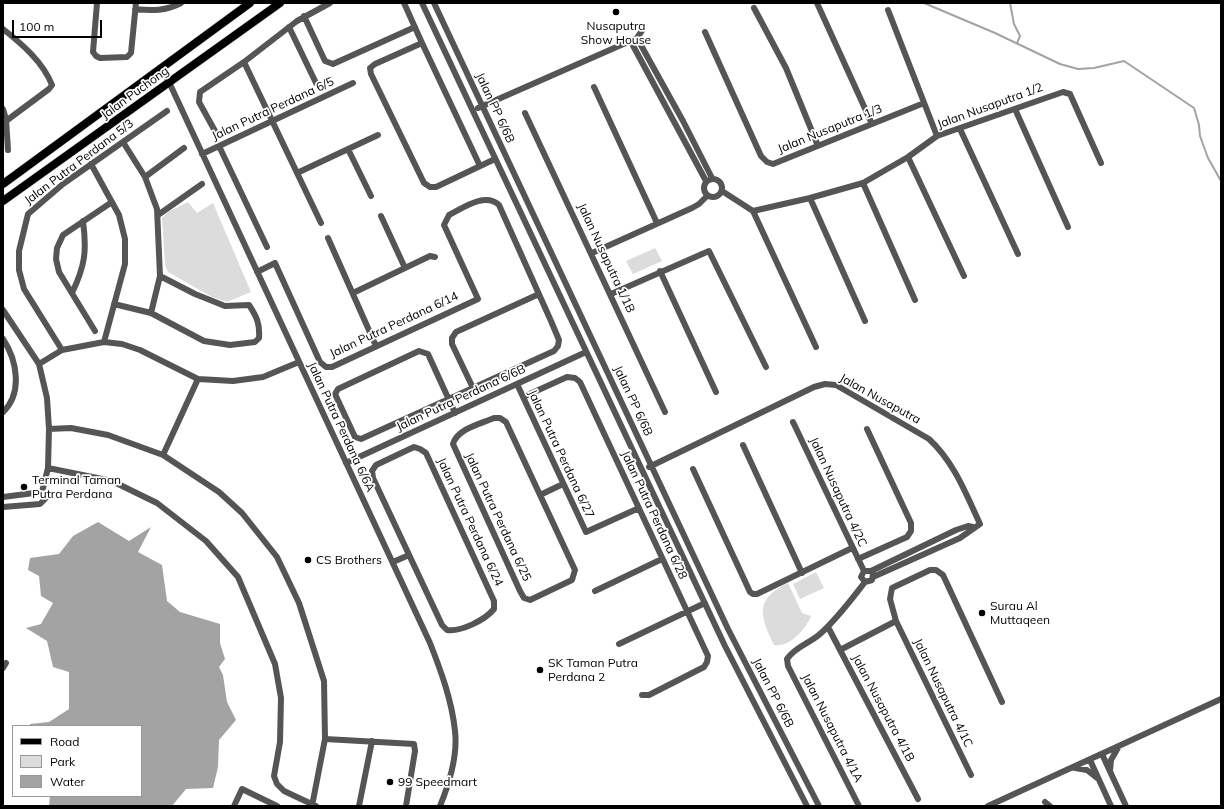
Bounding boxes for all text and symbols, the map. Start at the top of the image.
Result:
marker: Nusaputra Show House [611,7,621,17]
scale bar [14,12,104,38]
text: 100 m [19,19,54,34]
place label: Nusaputra Show House [581,19,651,47]
street label: Jalan Puchong [98,64,172,122]
street label: Jalan PP 6/6B [472,70,518,146]
street label: Jalan Putra Perdana 6/5 [210,74,336,144]
street label: Jalan Nusaputra 1/2 [935,80,1045,132]
street label: Jalan Nusaputra 1/3 [776,101,884,157]
street label: Jalan Putra Perdana 5/3 [22,116,136,208]
street label: Jalan Nusaputra 1/1B [574,201,638,315]
street label: Jalan Putra Perdana 6/14 [328,289,460,361]
street label: Jalan Putra Perdana 6/6A [305,360,377,494]
street label: Jalan Putra Perdana 6/6B [394,362,528,434]
street label: Jalan PP 6/6B [610,363,656,439]
street label: Jalan Nusaputra [837,371,923,427]
street label: Jalan Putra Perdana 6/27 [525,388,597,520]
street label: Jalan Nusaputra 4/2C [806,435,870,549]
street label: Jalan Putra Perdana 6/28 [618,449,690,581]
street label: Jalan Putra Perdana 6/25 [462,451,534,583]
street label: Jalan Putra Perdana 6/24 [434,456,506,588]
place label: Terminal Taman Putra Perdana [32,473,121,501]
marker: Terminal Taman Putra Perdana [19,482,29,492]
place label: CS Brothers [316,553,382,567]
marker: CS Brothers [303,555,313,565]
place label: Surau Al Muttaqeen [990,599,1050,627]
marker: Surau Al Muttaqeen [977,608,987,618]
street label: Jalan Nusaputra 4/1C [910,636,976,750]
street label: Jalan Nusaputra 4/1B [849,652,917,764]
place label: SK Taman Putra Perdana 2 [548,656,638,684]
street label: Jalan PP 6/6B [749,656,797,730]
marker: SK Taman Putra Perdana 2 [535,665,545,675]
street label: Jalan Nusaputra 4/1A [798,671,866,785]
legend [12,725,142,797]
text: Road [50,734,79,749]
text: Park [50,754,75,769]
text: Water [50,774,85,789]
place label: 99 Speedmart [398,775,477,789]
marker: 99 Speedmart [385,777,395,787]

